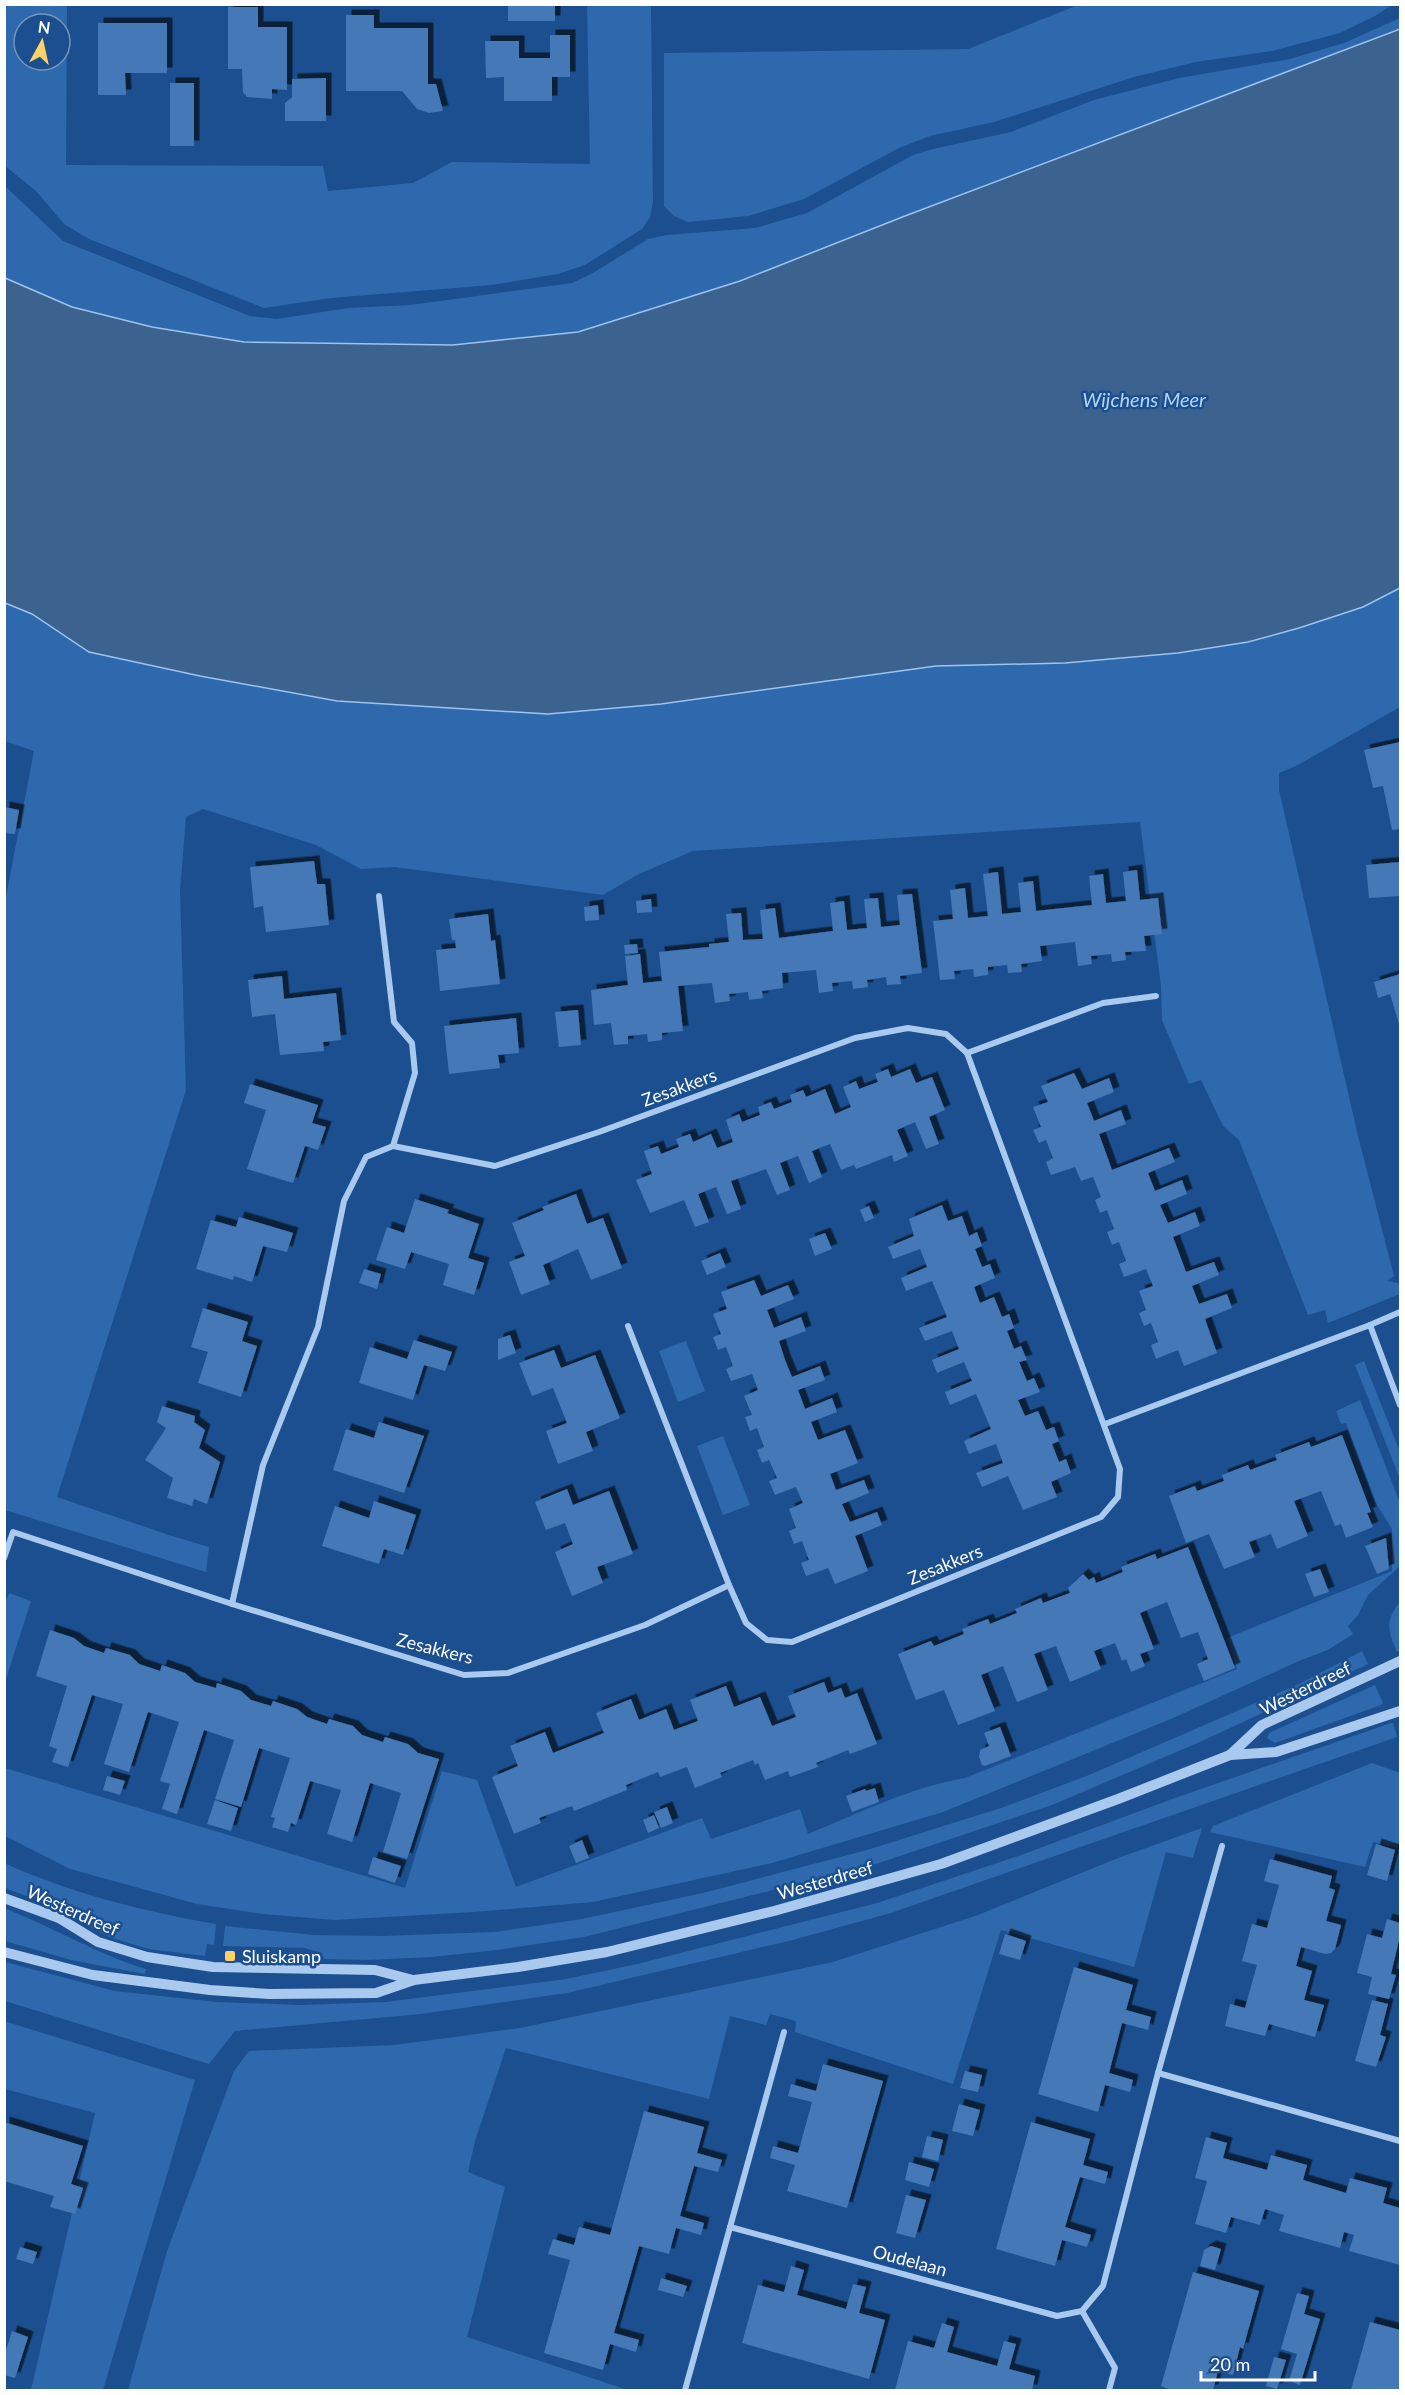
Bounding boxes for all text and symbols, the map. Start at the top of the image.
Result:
north arrow [12,12,72,72]
text: N [37,16,52,37]
water label: Wijchens Meer [1082,387,1207,411]
street label: Zesakkers [638,1063,720,1111]
street label: Zesakkers [905,1539,986,1589]
street label: Zesakkers [394,1628,476,1668]
street label: Westerdreef [1256,1656,1355,1719]
street label: Westerdreef [775,1856,876,1904]
street label: Westerdreef [24,1880,123,1940]
place label: Sluiskamp [242,1945,321,1967]
marker: Sluiskamp [223,1949,237,1963]
street label: Oudelaan [870,2240,950,2280]
scale bar [1201,2344,1315,2382]
text: 20 m [1210,2353,1250,2375]

